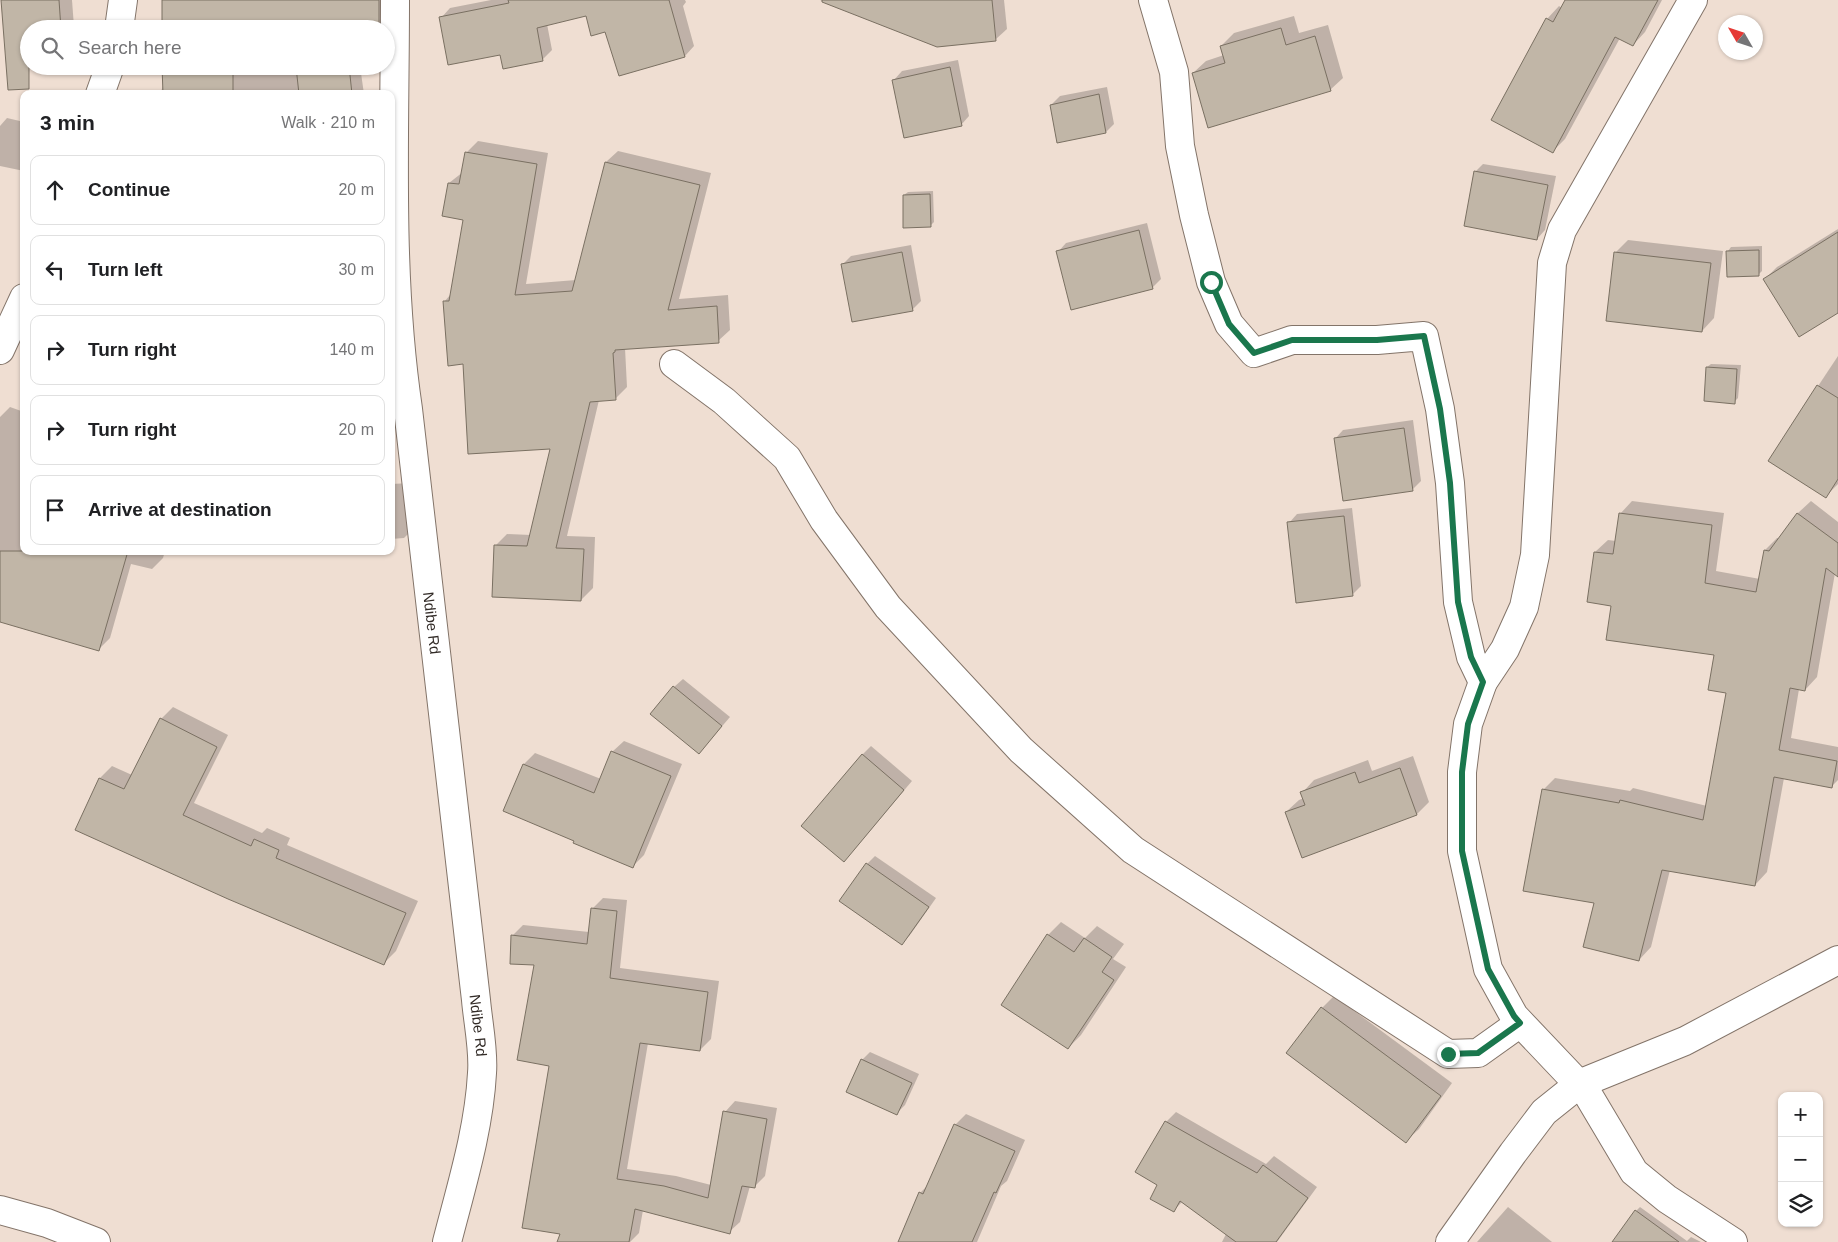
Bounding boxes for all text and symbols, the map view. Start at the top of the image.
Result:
north arrow [1718,15,1763,60]
search box [20,20,395,75]
icon: search [38,34,66,62]
text: Search here [78,37,182,58]
text: 3 min [40,111,95,134]
text: Walk · 210 m [281,114,375,131]
icon: ahead [41,176,69,204]
text: Continue [88,179,170,200]
text: 20 m [338,181,374,198]
icon: left [41,256,69,284]
text: Turn left [88,259,163,280]
text: 30 m [338,261,374,278]
route start [1200,271,1223,294]
icon: right [41,336,69,364]
text: Turn right [88,339,176,360]
text: 140 m [330,341,374,358]
icon: right [41,416,69,444]
text: Turn right [88,419,176,440]
text: 20 m [338,421,374,438]
icon: arrive [41,496,69,524]
text: Arrive at destination [88,499,272,520]
street label: Ndibe Rd [421,591,445,655]
street label: Ndibe Rd [467,993,491,1057]
route end [1437,1043,1460,1066]
map controls [1778,1092,1823,1227]
button: + [1778,1092,1823,1137]
button: − [1778,1137,1823,1182]
button: layers [1778,1182,1823,1227]

